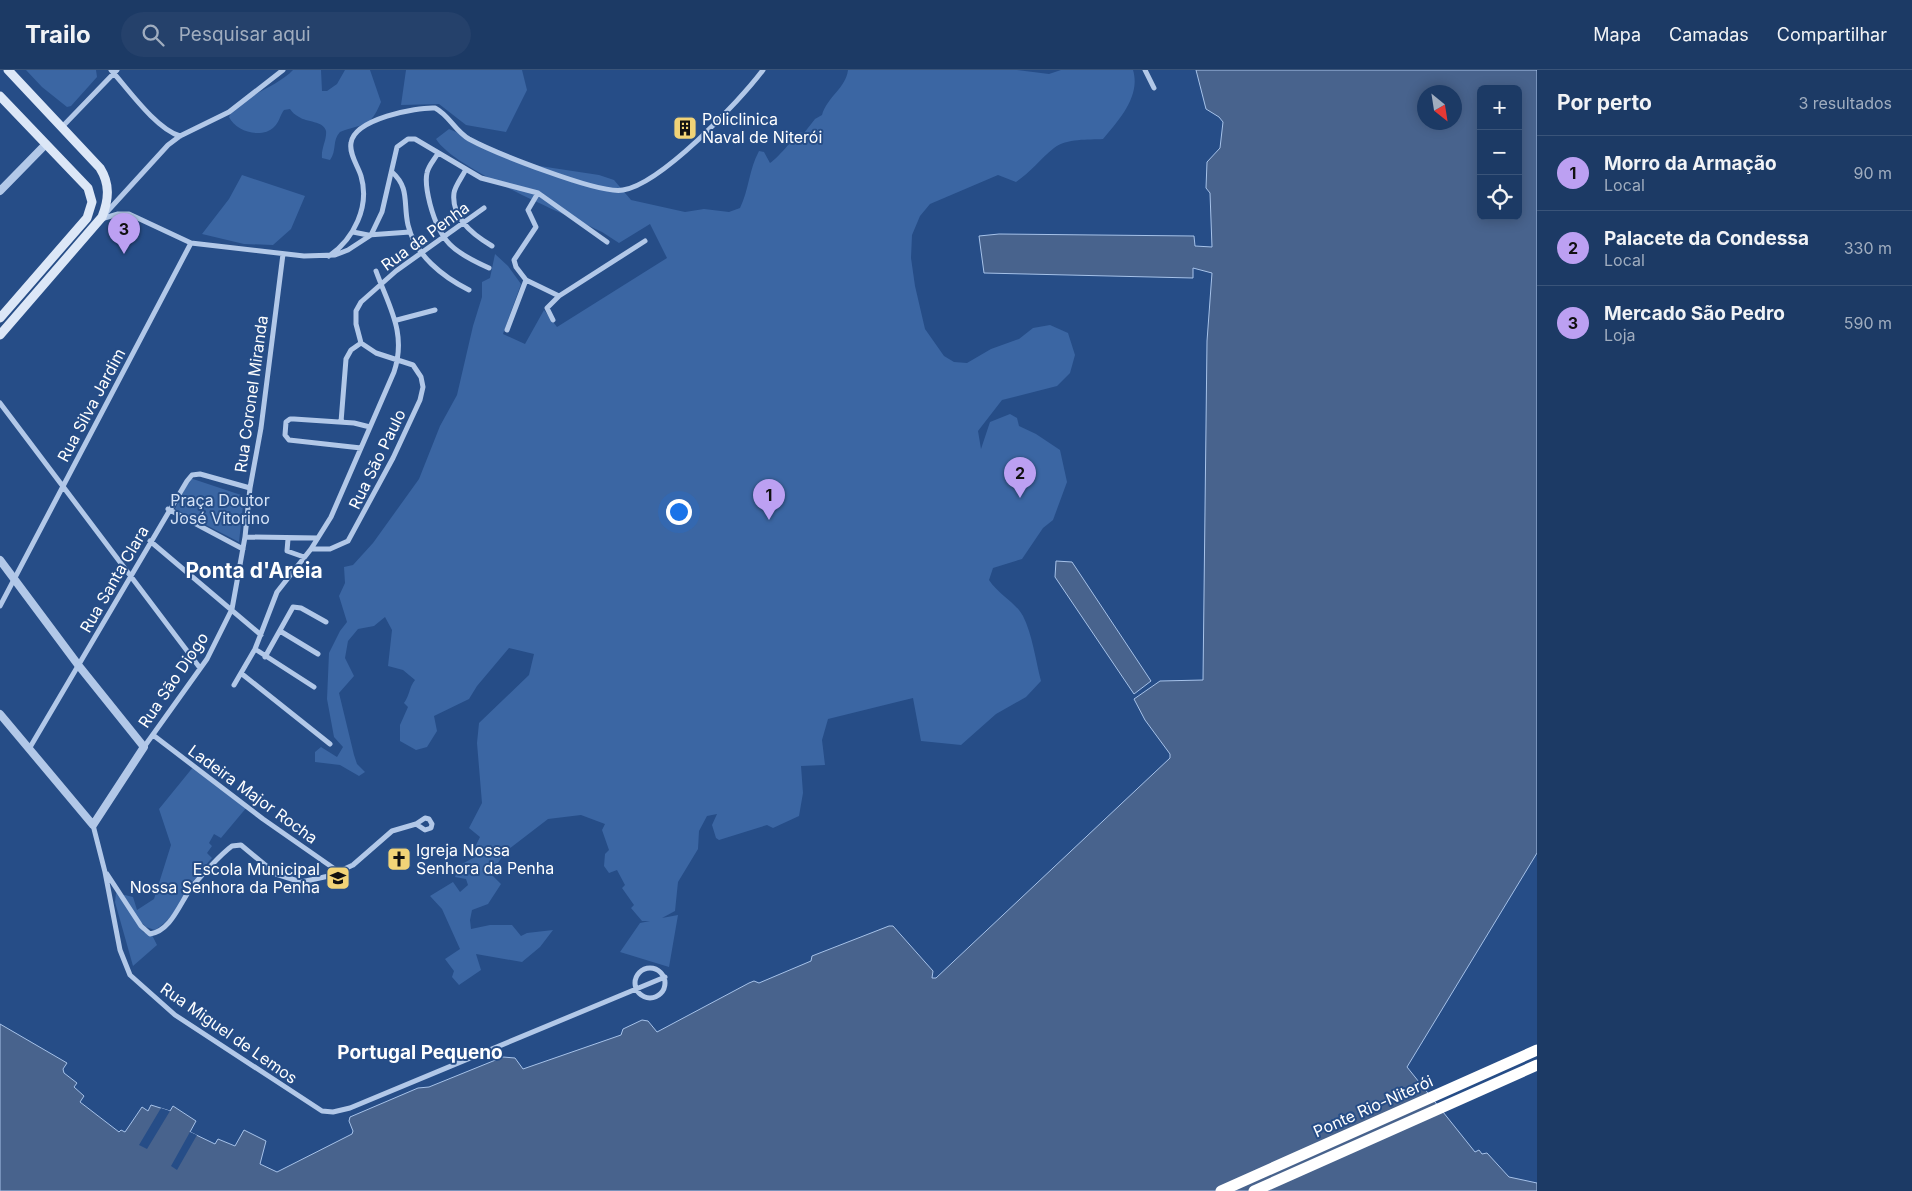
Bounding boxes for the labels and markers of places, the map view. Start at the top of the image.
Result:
place label: Policlinica Naval de Niterói [702,109,822,147]
building icon: Policlinica Naval de Niterói [672,115,698,141]
pin: 3 [108,213,140,254]
pin: 2 [1004,457,1036,498]
pin: 1 [753,479,785,520]
place label: Igreja Nossa Senhora da Penha [416,840,554,878]
church icon: Igreja Nossa Senhora da Penha [386,846,412,872]
place label: Escola Municipal Nossa Senhora da Penha [130,859,320,897]
school or university icon: Escola Municipal Nossa Senhora da Penha [325,865,351,891]

